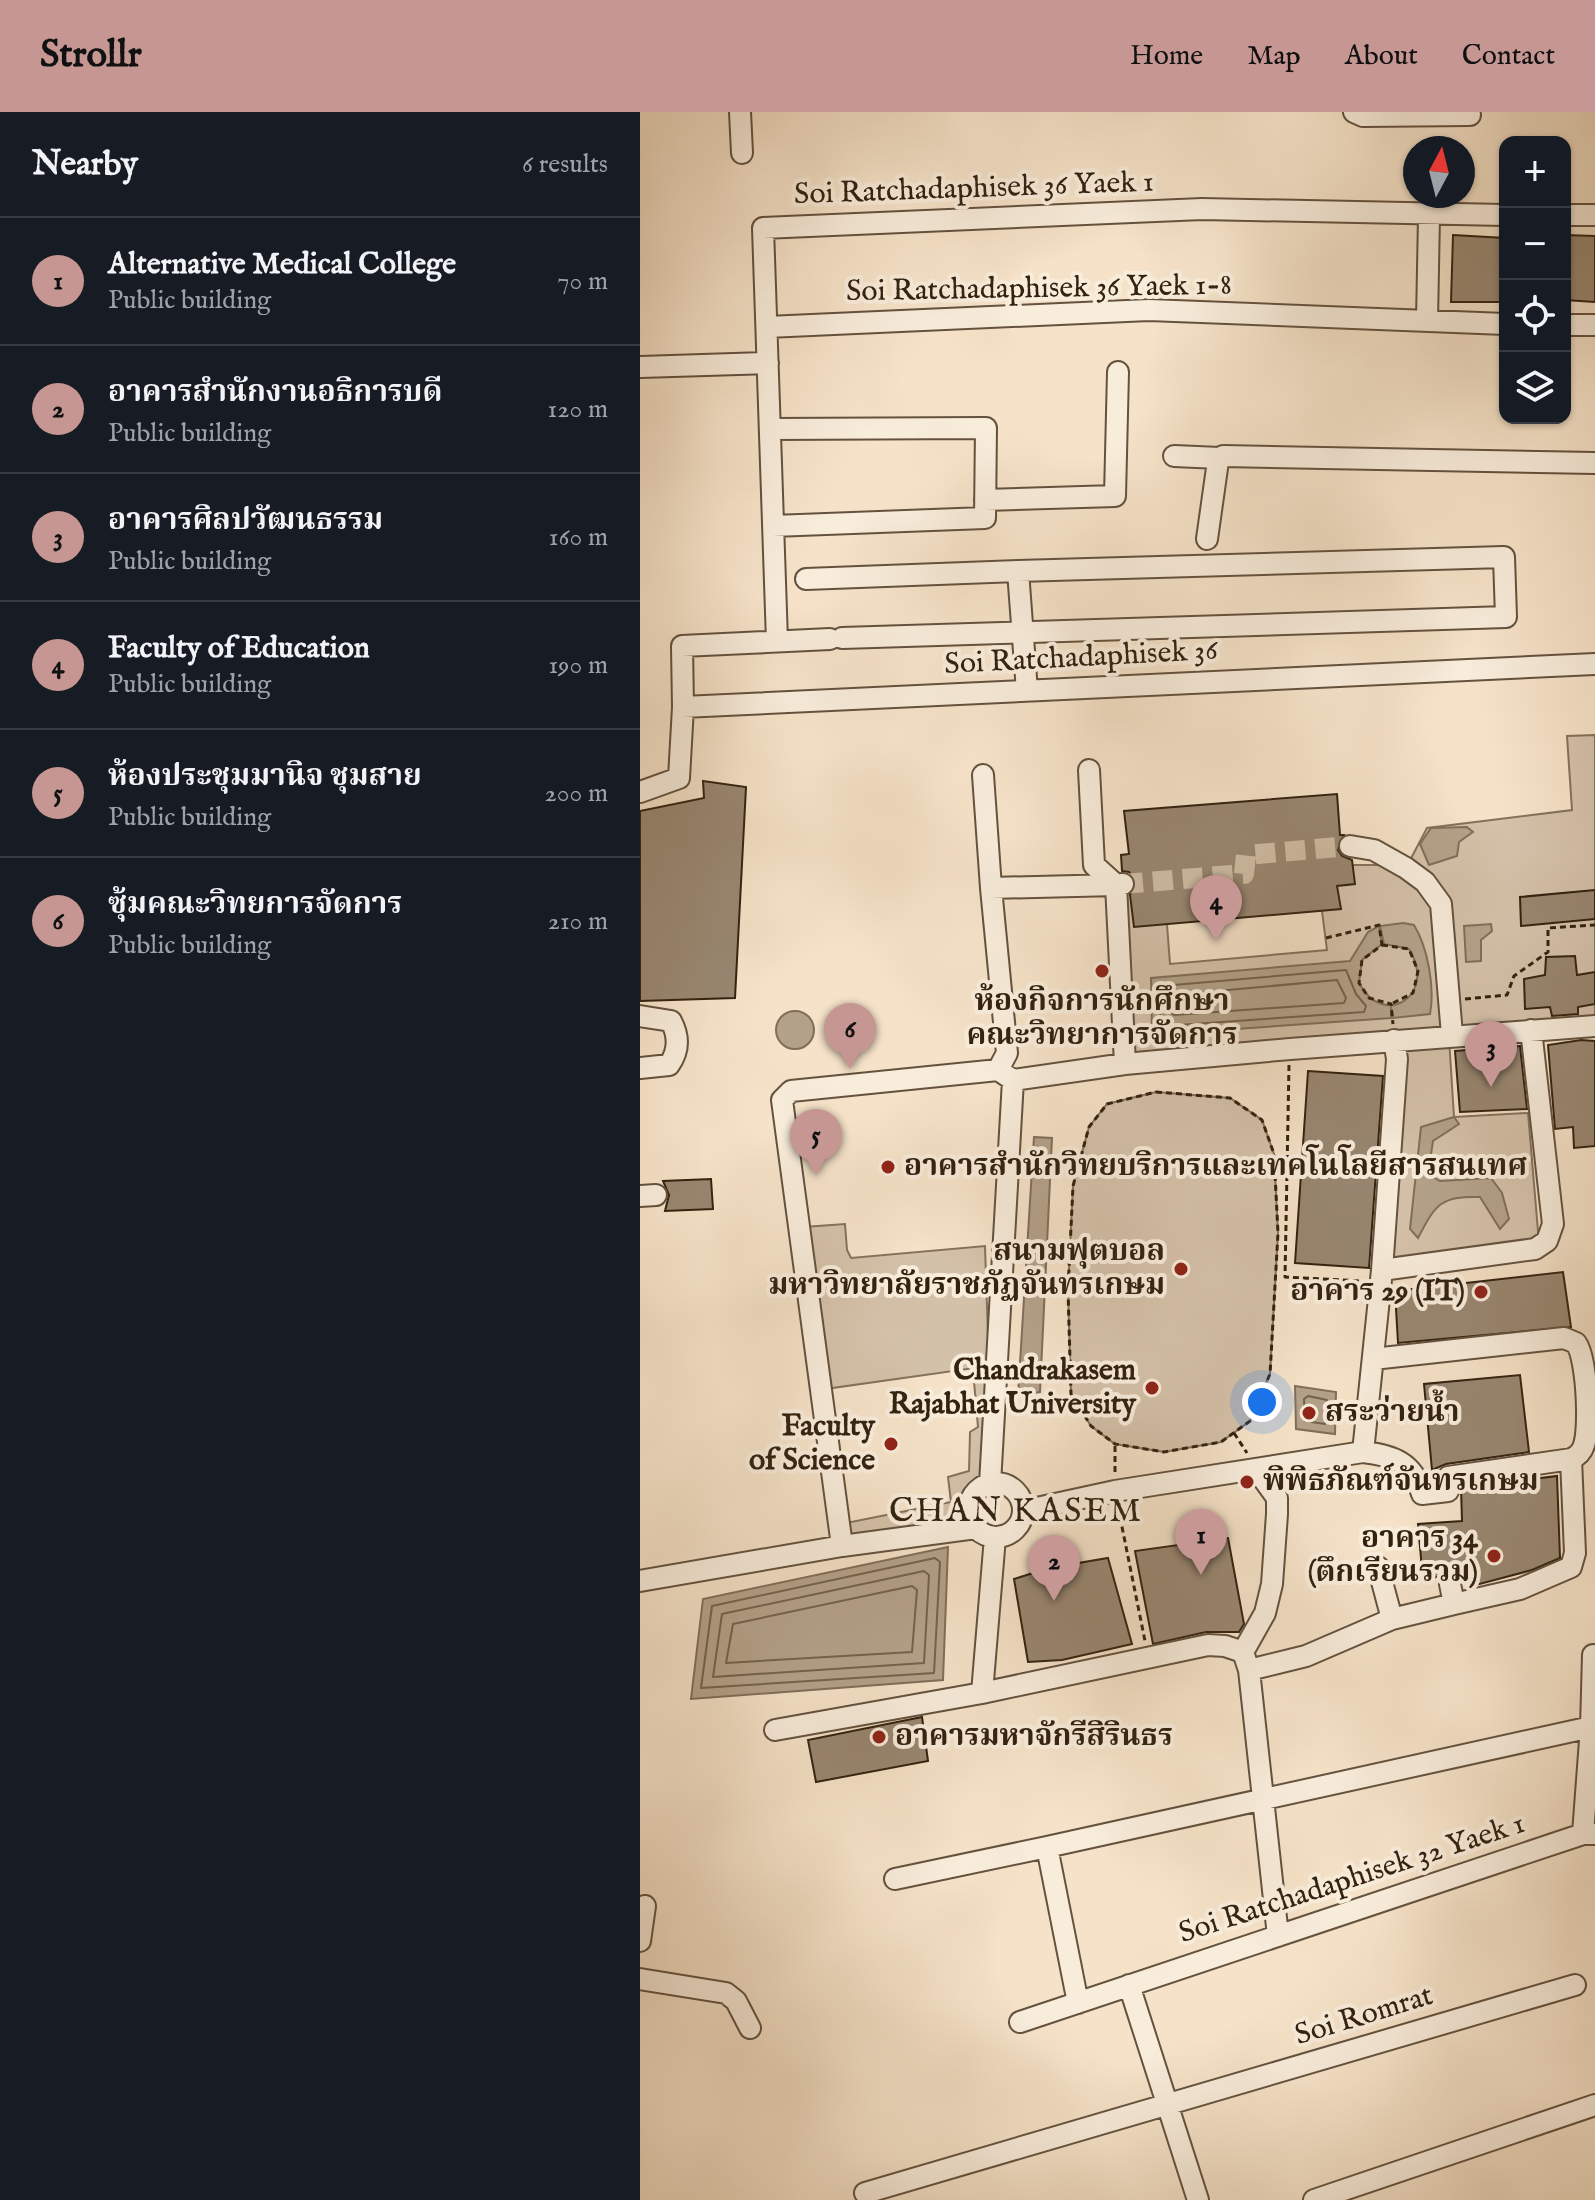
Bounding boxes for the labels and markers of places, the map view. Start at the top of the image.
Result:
pin: 4 [1190,875,1242,941]
marker: ห้องกิจการนักศึกษา คณะวิทยาการจัดการ [1093,962,1111,980]
place label: ห้องกิจการนักศึกษา คณะวิทยาการจัดการ [966,983,1238,1055]
pin: 6 [824,1003,876,1069]
pin: 3 [1465,1021,1517,1087]
pin: 5 [790,1109,842,1175]
place label: อาคารสำนักวิทยบริการและเทคโนโลยีสารสนเทศ [904,1144,1527,1186]
marker: อาคารสำนักวิทยบริการและเทคโนโลยีสารสนเทศ [879,1158,897,1176]
place label: สนามฟุตบอล มหาวิทยาลัยราชภัฏจันทรเกษม [768,1233,1165,1305]
marker: สนามฟุตบอล มหาวิทยาลัยราชภัฏจันทรเกษม [1172,1260,1190,1278]
place label: อาคาร 29 (IT) [1290,1273,1465,1311]
marker: อาคาร 29 (IT) [1472,1283,1490,1301]
place label: Chandrakasem Rajabhat University [889,1352,1137,1424]
marker: Chandrakasem Rajabhat University [1143,1379,1161,1397]
place label: สระว่ายน้ำ [1325,1389,1459,1432]
marker: สระว่ายน้ำ [1300,1404,1318,1422]
place label: Faculty of Science [749,1408,876,1480]
marker: Faculty of Science [882,1435,900,1453]
place label: พิพิธภัณฑ์จันทรเกษม [1263,1462,1539,1501]
marker: พิพิธภัณฑ์จันทรเกษม [1238,1473,1256,1491]
pin: 1 [1175,1509,1227,1575]
place label: อาคาร 34 (ตึกเรียนรวม) [1308,1520,1478,1592]
pin: 2 [1028,1535,1080,1601]
marker: อาคาร 34 (ตึกเรียนรวม) [1485,1547,1503,1565]
place label: อาคารมหาจักรีสิรินธร [895,1718,1173,1756]
marker: อาคารมหาจักรีสิรินธร [870,1728,888,1746]

